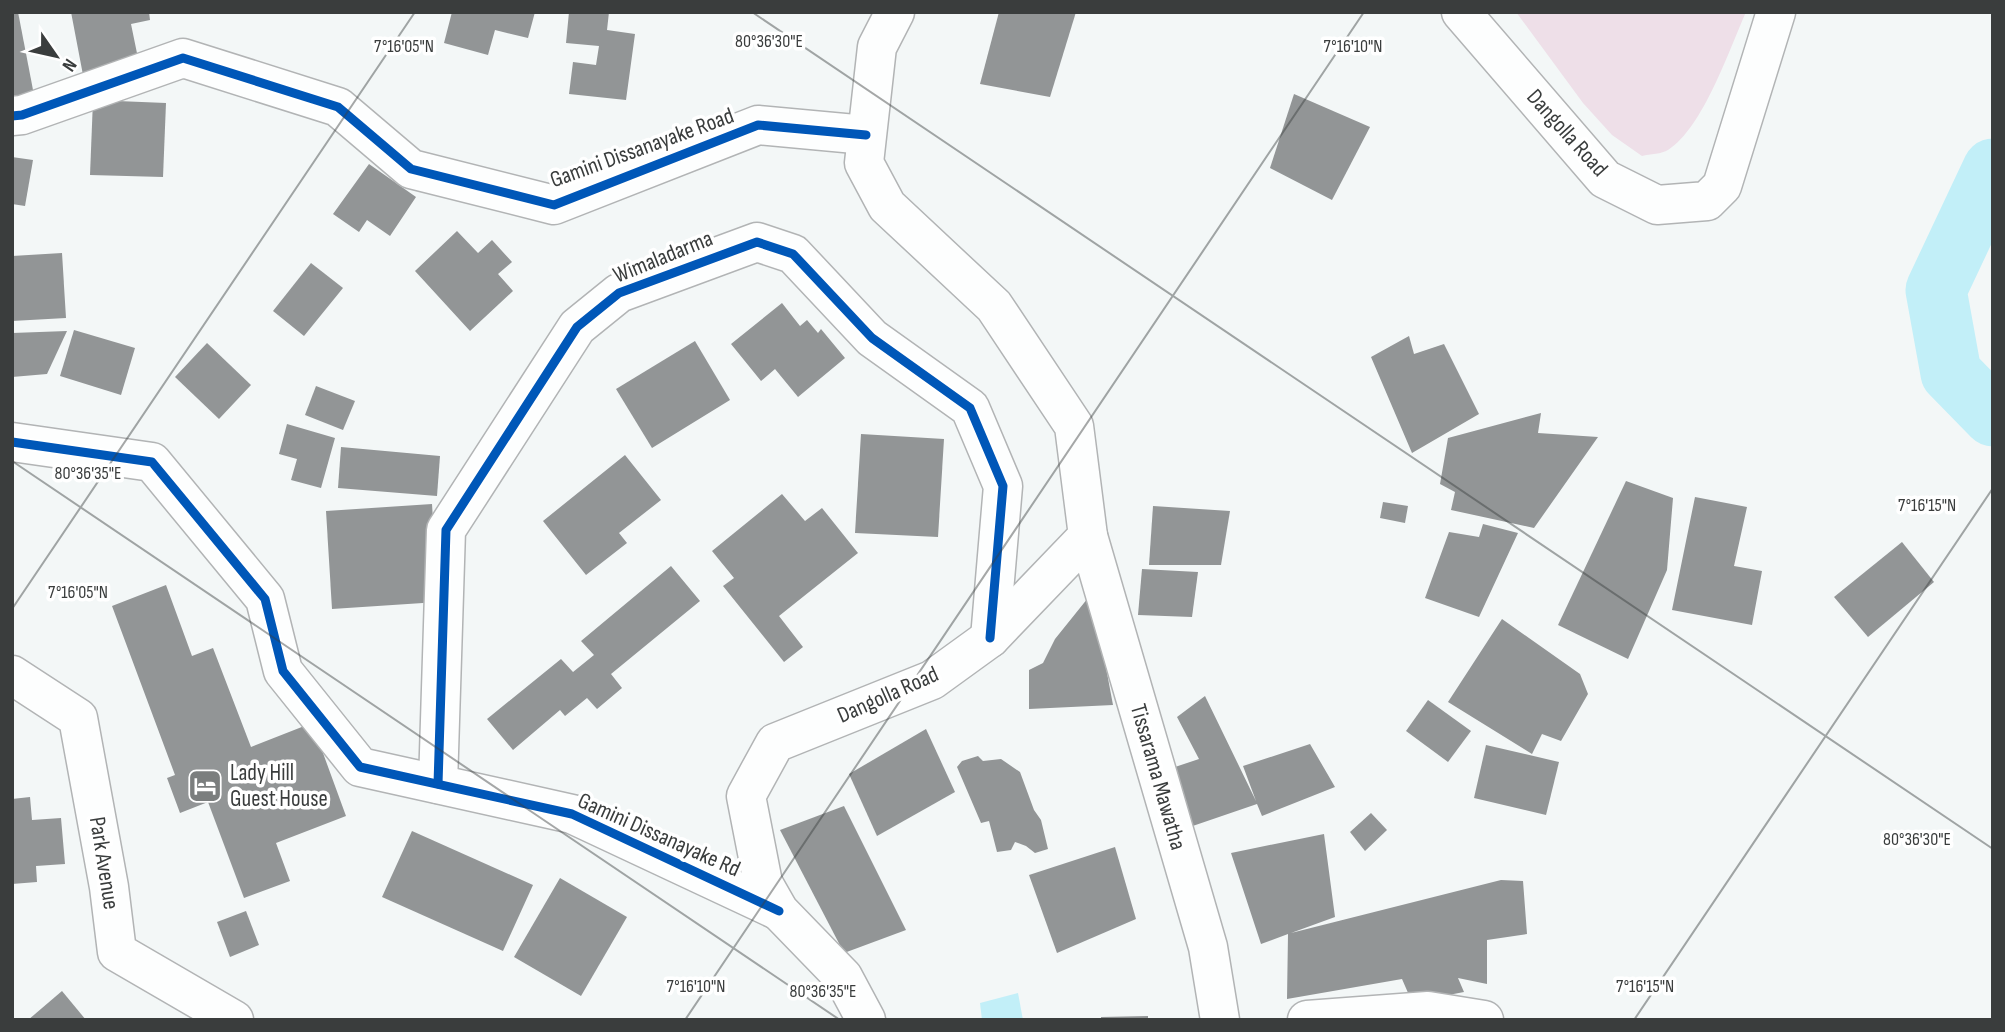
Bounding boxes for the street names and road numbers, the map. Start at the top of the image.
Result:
street label: Dangolla Road [1521,84,1613,182]
street label: Gamini Dissanayake Road [546,102,738,194]
street label: Wimaladarma [609,224,717,290]
street label: Dangolla Road [833,660,943,730]
street label: Tissarama Mawatha [1124,701,1192,853]
street label: Gamini Dissanayake Rd [573,787,745,883]
street label: Park Avenue [83,815,125,911]

